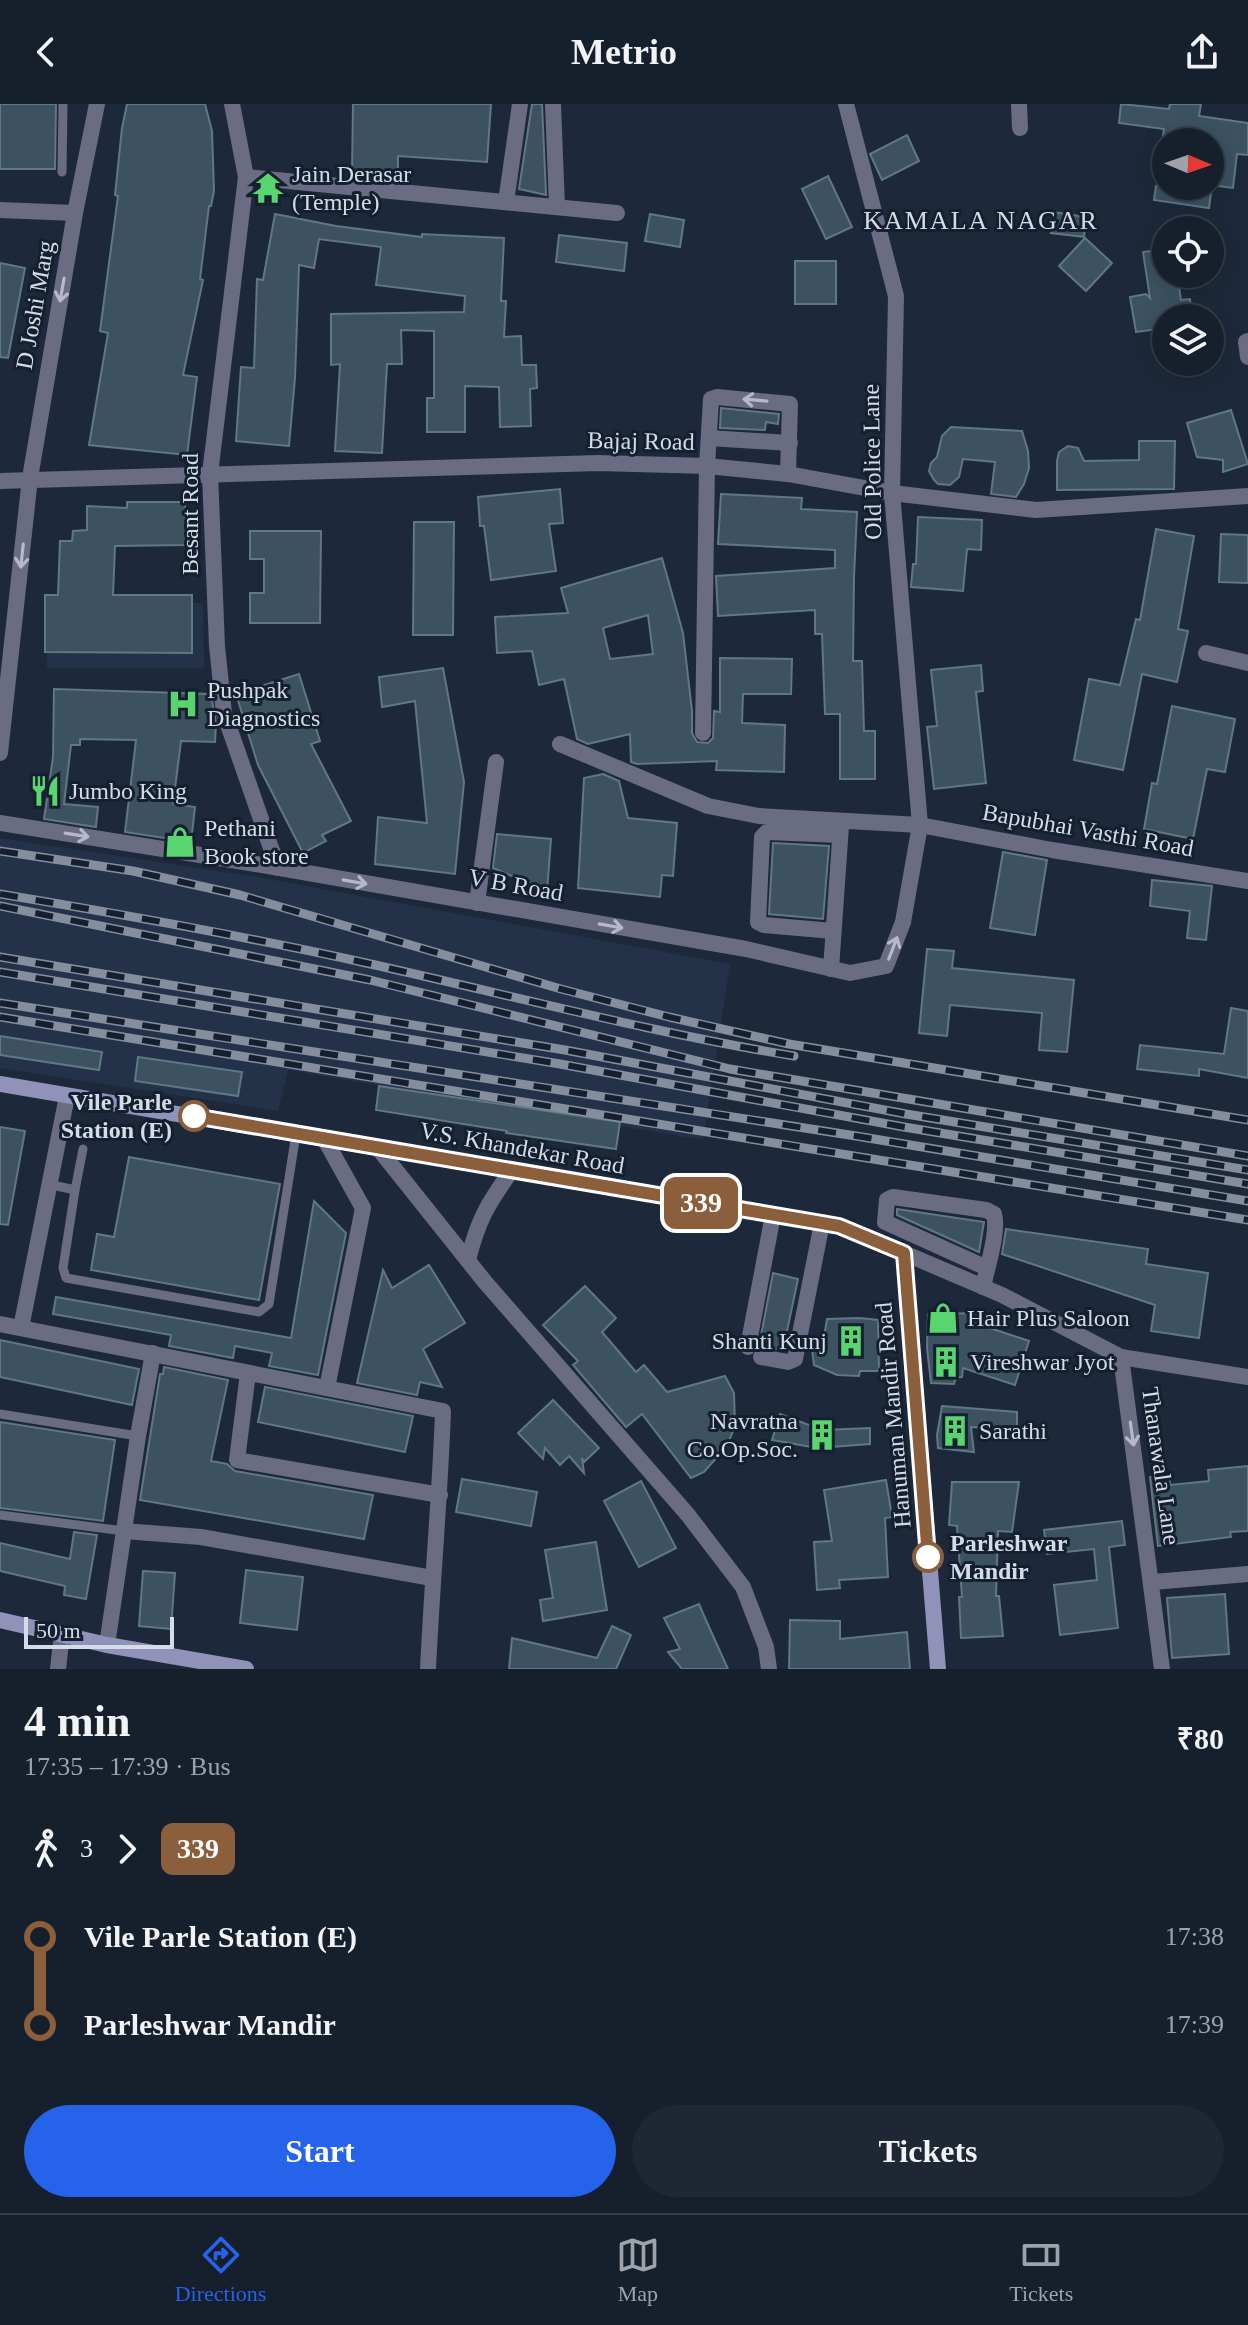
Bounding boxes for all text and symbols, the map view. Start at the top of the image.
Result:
icon: back [24,30,68,74]
icon: share [1180,30,1224,74]
text: Metrio [571,32,677,72]
north arrow [1152,128,1224,200]
map controls [1152,128,1224,376]
place label: Jain Derasar (Temple) [292,161,411,215]
temple icon: Jain Derasar (Temple) [251,171,285,205]
district label: KAMALA NAGAR [863,206,1099,235]
button: locate [1152,216,1224,288]
street label: D Joshi Marg [11,239,59,371]
one-way arrow [54,277,69,302]
button: layers [1152,304,1224,376]
street label: Old Police Lane [858,384,886,540]
one-way arrow [742,392,769,407]
street label: Bajaj Road [587,427,695,455]
street label: Besant Road [177,453,203,575]
one-way arrow [14,542,29,569]
place label: Pushpak Diagnostics [207,677,320,731]
hospital icon: Pushpak Diagnostics [166,687,200,721]
restaurant icon: Jumbo King [28,774,62,808]
place label: Jumbo King [69,778,187,804]
street label: Bapubhai Vasthi Road [980,799,1196,861]
place label: Pethani Book store [204,815,309,869]
shop icon: Pethani Book store [163,825,197,859]
one-way arrow [64,828,89,843]
street label: V B Road [467,864,565,906]
one-way arrow [342,875,367,890]
one-way arrow [598,919,624,934]
one-way arrow [887,936,901,961]
place label: Vile Parle Station (E) [61,1089,172,1143]
marker: Vile Parle Station (E) [179,1101,209,1131]
street label: V.S. Khandekar Road [418,1117,626,1179]
line badge: 339 [655,1177,747,1229]
text: 339 [680,1187,722,1218]
street label: Hanuman Mandir Road [870,1301,916,1529]
shop icon: Hair Plus Saloon [926,1301,960,1335]
place label: Hair Plus Saloon [967,1305,1130,1331]
building icon: Shanti Kunj [834,1324,868,1358]
place label: Shanti Kunj [712,1328,827,1354]
building icon: Vireshwar Jyot [929,1345,963,1379]
place label: Vireshwar Jyot [970,1349,1115,1375]
street label: Thanawala Lane [1137,1385,1185,1547]
place label: Navratna Co.Op.Soc. [687,1408,798,1462]
building icon: Sarathi [938,1414,972,1448]
building icon: Navratna Co.Op.Soc. [805,1418,839,1452]
place label: Sarathi [979,1418,1047,1444]
one-way arrow [1125,1421,1140,1446]
place label: Parleshwar Mandir [950,1530,1068,1584]
marker: Parleshwar Mandir [913,1542,943,1572]
scale bar [24,1613,174,1649]
text: 50 m [36,1618,81,1643]
text: 4 min [24,1697,130,1746]
text: ₹80 [1177,1722,1224,1755]
text: 17:35 – 17:39 · Bus [24,1752,231,1781]
icon: walk [24,1827,68,1871]
icon: forward [105,1827,149,1871]
text: 339 [177,1833,219,1864]
text: 3 [80,1834,93,1863]
text: Vile Parle Station (E) [84,1920,357,1953]
text: 17:38 [1165,1922,1224,1951]
text: Parleshwar Mandir [84,2008,336,2041]
text: 17:39 [1165,2010,1224,2039]
button: Start [24,2105,616,2197]
button: Tickets [632,2105,1224,2197]
tab: Directions [175,2233,266,2307]
tab: Map [616,2233,660,2307]
tab: Tickets [1009,2233,1073,2307]

